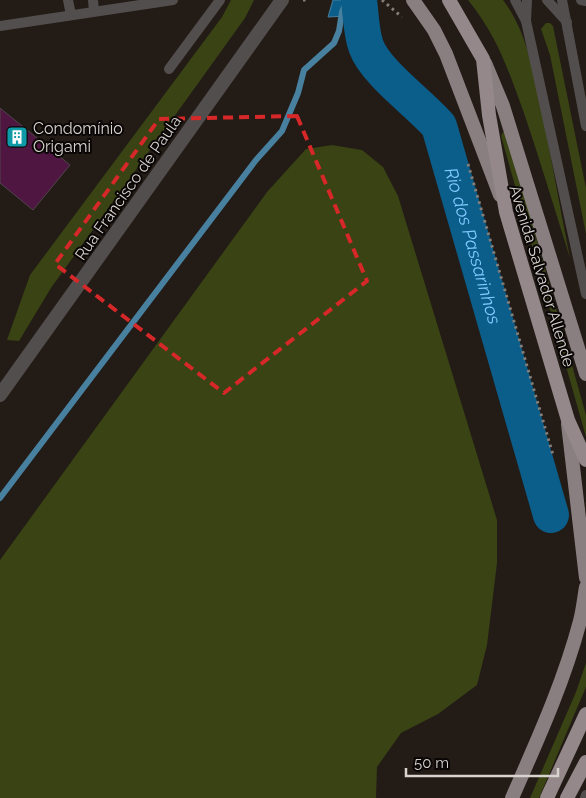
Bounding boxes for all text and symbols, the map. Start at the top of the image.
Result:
street label: Rua Francisco de Paula [71,112,185,264]
place label: Condomínio Origami [33,119,123,156]
building icon: Condomínio Origami [5,125,29,149]
water label: Rio dos Passarinhos [441,165,506,327]
street label: Avenida Salvador Allende [505,183,579,369]
scale bar [406,746,558,778]
text: 50 m [414,754,449,772]

